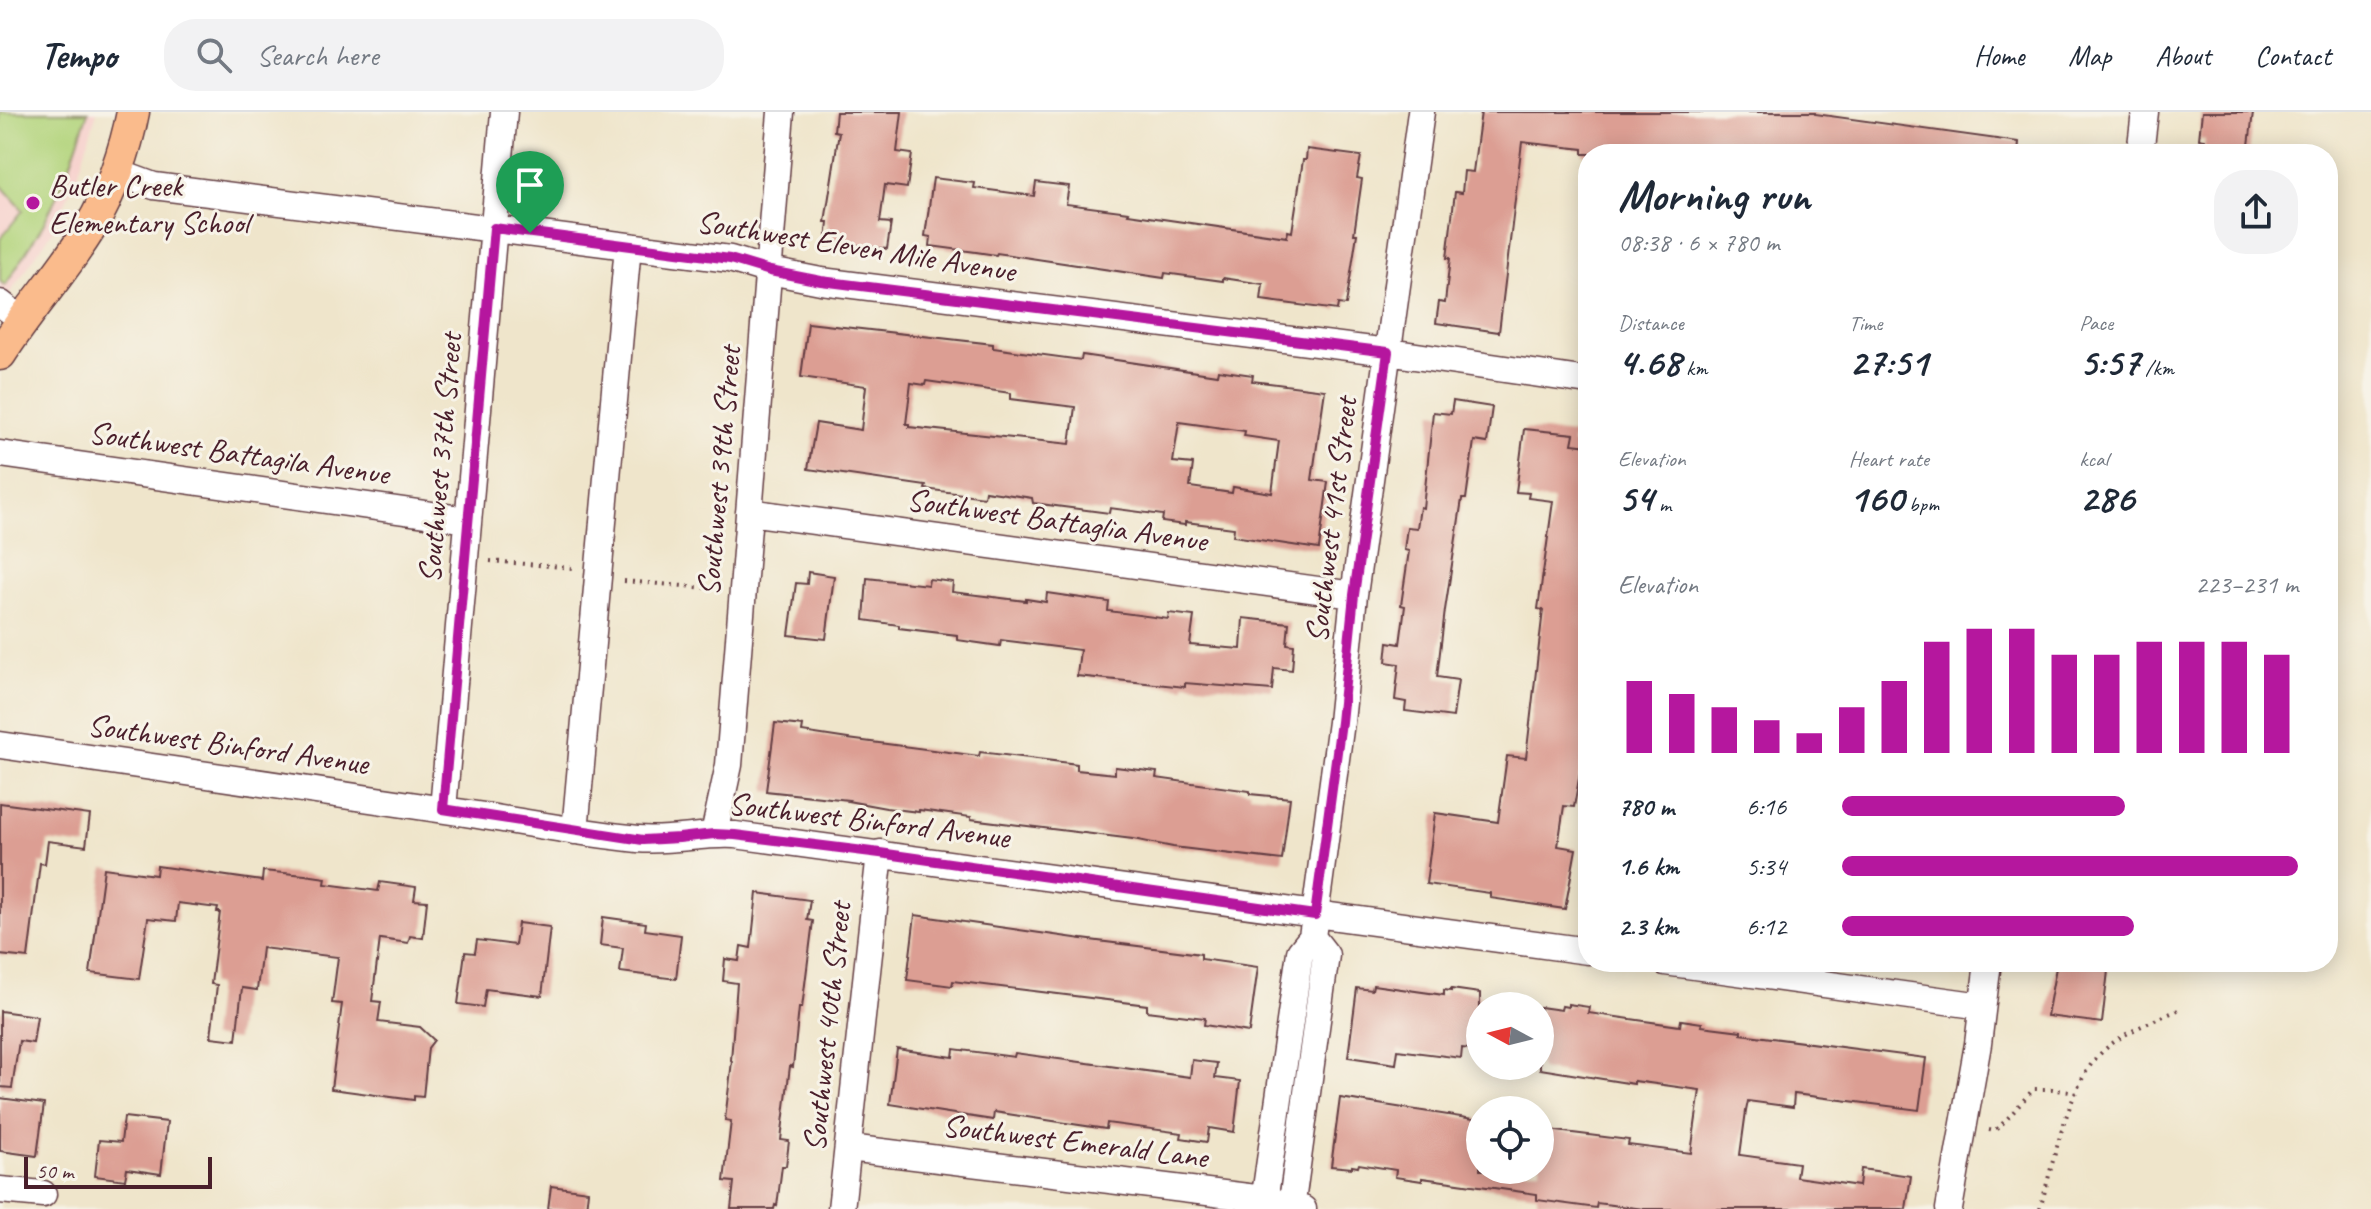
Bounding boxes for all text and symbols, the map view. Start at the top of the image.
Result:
search box [164,19,724,91]
text: Tempo [40,32,116,79]
icon: search [192,33,236,77]
text: Search here [256,36,379,74]
text: Home [1974,38,2024,73]
text: Map [2068,38,2111,73]
text: About [2155,38,2211,73]
text: Contact [2255,38,2331,73]
pin [496,151,564,233]
icon: arrive [508,163,552,207]
place label: Butler Creek Elementary School [49,165,254,243]
text: Morning run [1618,168,1810,223]
button: share [2214,170,2298,254]
marker: Butler Creek Elementary School [24,194,42,212]
street label: Southwest Eleven Mile Avenue [694,201,1021,292]
text: 08:38 · 6 × 780 m [1618,226,1779,259]
text: Distance [1618,309,1684,337]
text: Time [1849,309,1882,337]
text: Pace [2079,309,2113,337]
street label: Southwest 37th Street [409,328,472,585]
text: 4.68 [1618,337,1681,387]
text: 27:51 [1849,337,1928,387]
text: 5:57 [2079,337,2140,387]
street label: Southwest 39th Street [688,341,751,598]
text: km [1681,354,1708,382]
text: /km [2140,354,2174,382]
street label: Southwest 41st Street [1296,392,1367,645]
street label: Southwest Battagila Avenue [86,412,394,495]
text: Elevation [1618,445,1686,473]
text: Heart rate [1849,445,1929,473]
text: kcal [2079,445,2108,473]
text: 54 [1618,473,1653,523]
text: 160 [1849,473,1904,523]
text: 286 [2079,473,2134,523]
street label: Southwest Battaglia Avenue [904,479,1212,562]
text: m [1653,490,1671,518]
text: bpm [1904,490,1939,518]
text: Elevation [1618,568,1698,601]
text: 223–231 m [2195,568,2298,601]
street label: Southwest Binford Avenue [85,704,374,784]
street label: Southwest Binford Avenue [726,782,1015,858]
text: 780 m [1618,790,1674,823]
text: 6:16 [1746,790,1786,823]
text: 1.6 km [1618,850,1679,883]
text: 5:34 [1746,850,1786,883]
street label: Southwest 40th Street [794,897,861,1154]
text: 2.3 km [1618,910,1678,943]
text: 6:12 [1746,910,1786,943]
north arrow [1466,992,1554,1080]
map controls [1466,992,1554,1184]
button: locate [1466,1096,1554,1184]
street label: Southwest Emerald Lane [940,1104,1212,1178]
scale bar [24,1153,212,1189]
text: 50 m [36,1157,73,1185]

